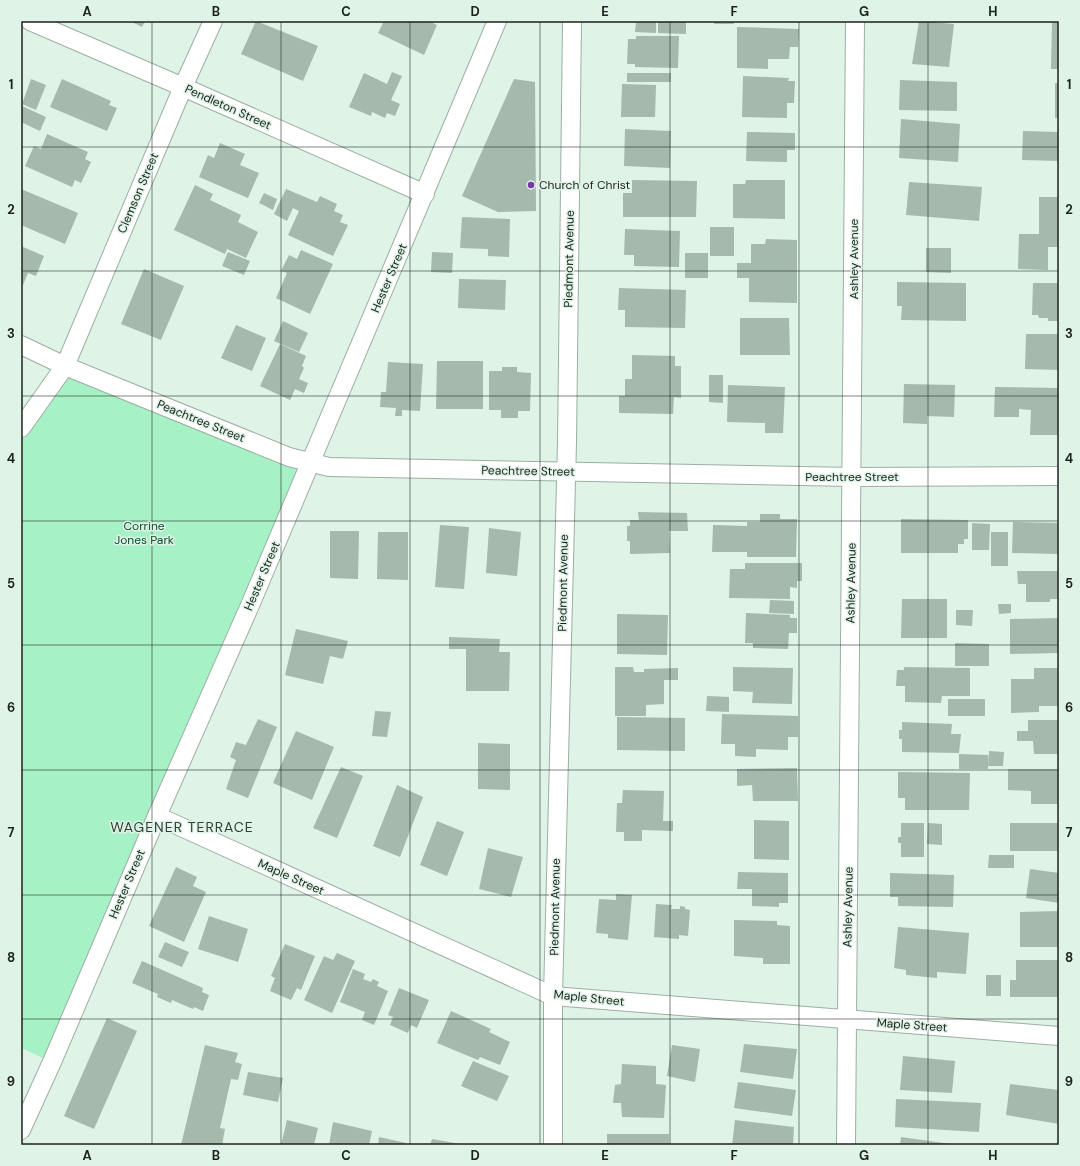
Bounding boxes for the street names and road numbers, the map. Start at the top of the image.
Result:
street label: Pendleton Street [182,81,274,133]
street label: Clemson Street [114,150,162,236]
street label: Piedmont Avenue [560,210,578,308]
street label: Ashley Avenue [846,218,862,299]
street label: Hester Street [367,241,411,315]
street label: Peachtree Street [155,396,248,446]
street label: Peachtree Street [481,462,575,480]
street label: Peachtree Street [805,469,899,485]
street label: Piedmont Avenue [554,534,572,632]
street label: Hester Street [240,539,284,613]
street label: Ashley Avenue [842,542,860,624]
street label: Hester Street [105,847,149,921]
street label: Maple Street [255,855,327,899]
street label: Piedmont Avenue [546,858,564,956]
street label: Ashley Avenue [839,866,857,948]
street label: Maple Street [553,986,625,1010]
street label: Maple Street [876,1015,948,1035]

